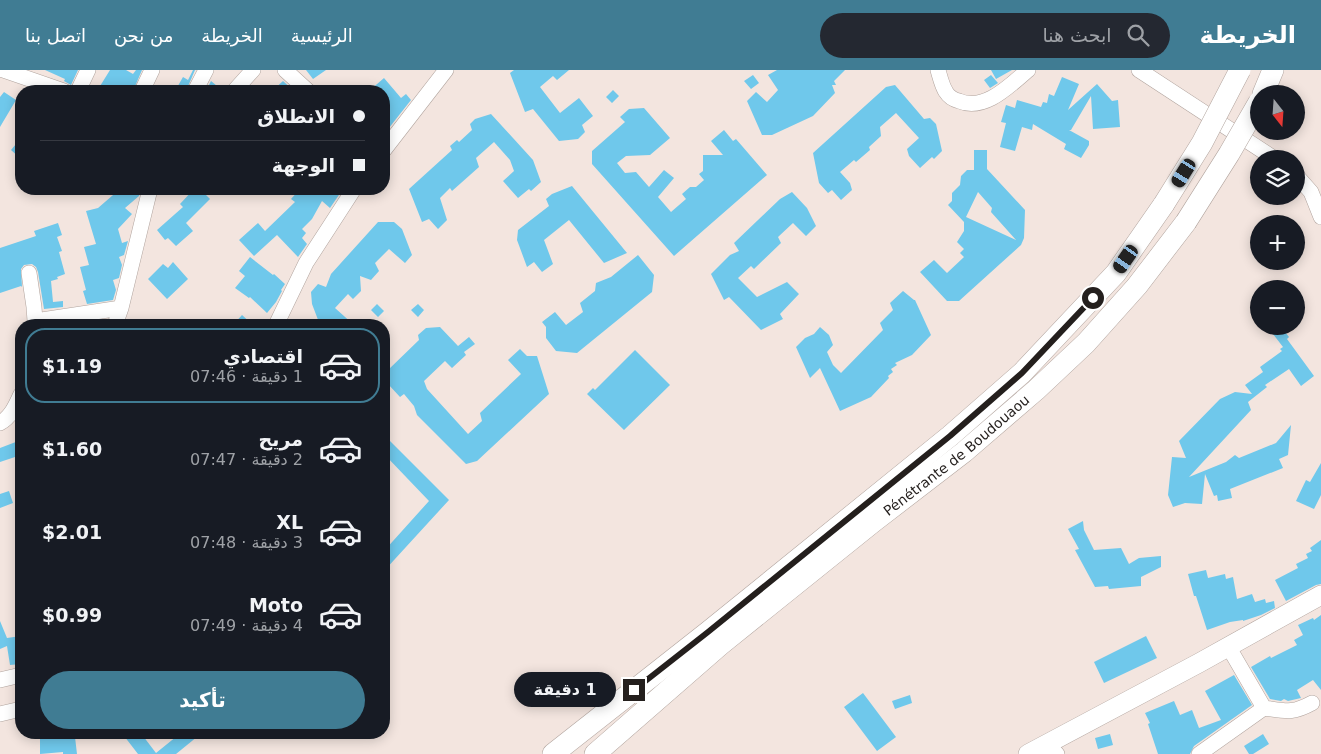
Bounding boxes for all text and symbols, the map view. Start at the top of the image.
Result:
search box [820,13,1170,58]
icon: search [1124,21,1152,49]
text: الخريطة [1200,21,1296,49]
text: ابحث هنا [1043,24,1112,46]
text: اتصل بنا [25,25,86,46]
text: من نحن [114,25,173,46]
text: الخريطة [201,25,263,46]
text: الرئيسية [291,25,353,46]
north arrow [1250,85,1305,140]
map controls [1250,85,1305,335]
text: الانطلاق [257,105,335,127]
button: layers [1250,150,1305,205]
text: الوجهة [272,154,335,176]
car [1169,156,1198,190]
button: + [1250,215,1305,270]
car [1111,242,1140,276]
button: − [1250,280,1305,335]
route start [1082,287,1104,309]
icon: car [318,343,363,388]
text: اقتصادي [223,345,303,367]
text: $1.19 [42,355,102,377]
text: 1 دقيقة · 07:46 [190,367,303,386]
street label: Pénétrante de Boudouaou [880,391,1032,519]
icon: car [318,426,363,471]
text: مريح [259,428,303,450]
text: $1.60 [42,438,102,460]
text: 2 دقيقة · 07:47 [190,450,303,469]
icon: car [318,509,363,554]
text: XL [276,511,303,533]
text: $2.01 [42,521,102,543]
text: 3 دقيقة · 07:48 [190,533,303,552]
icon: car [318,592,363,637]
text: Moto [249,594,303,616]
text: $0.99 [42,604,102,626]
text: 4 دقيقة · 07:49 [190,616,303,635]
button: تأكيد [40,671,365,729]
callout: 1 دقيقة [514,672,616,708]
route end [623,679,645,701]
text: 1 دقيقة [533,680,597,699]

